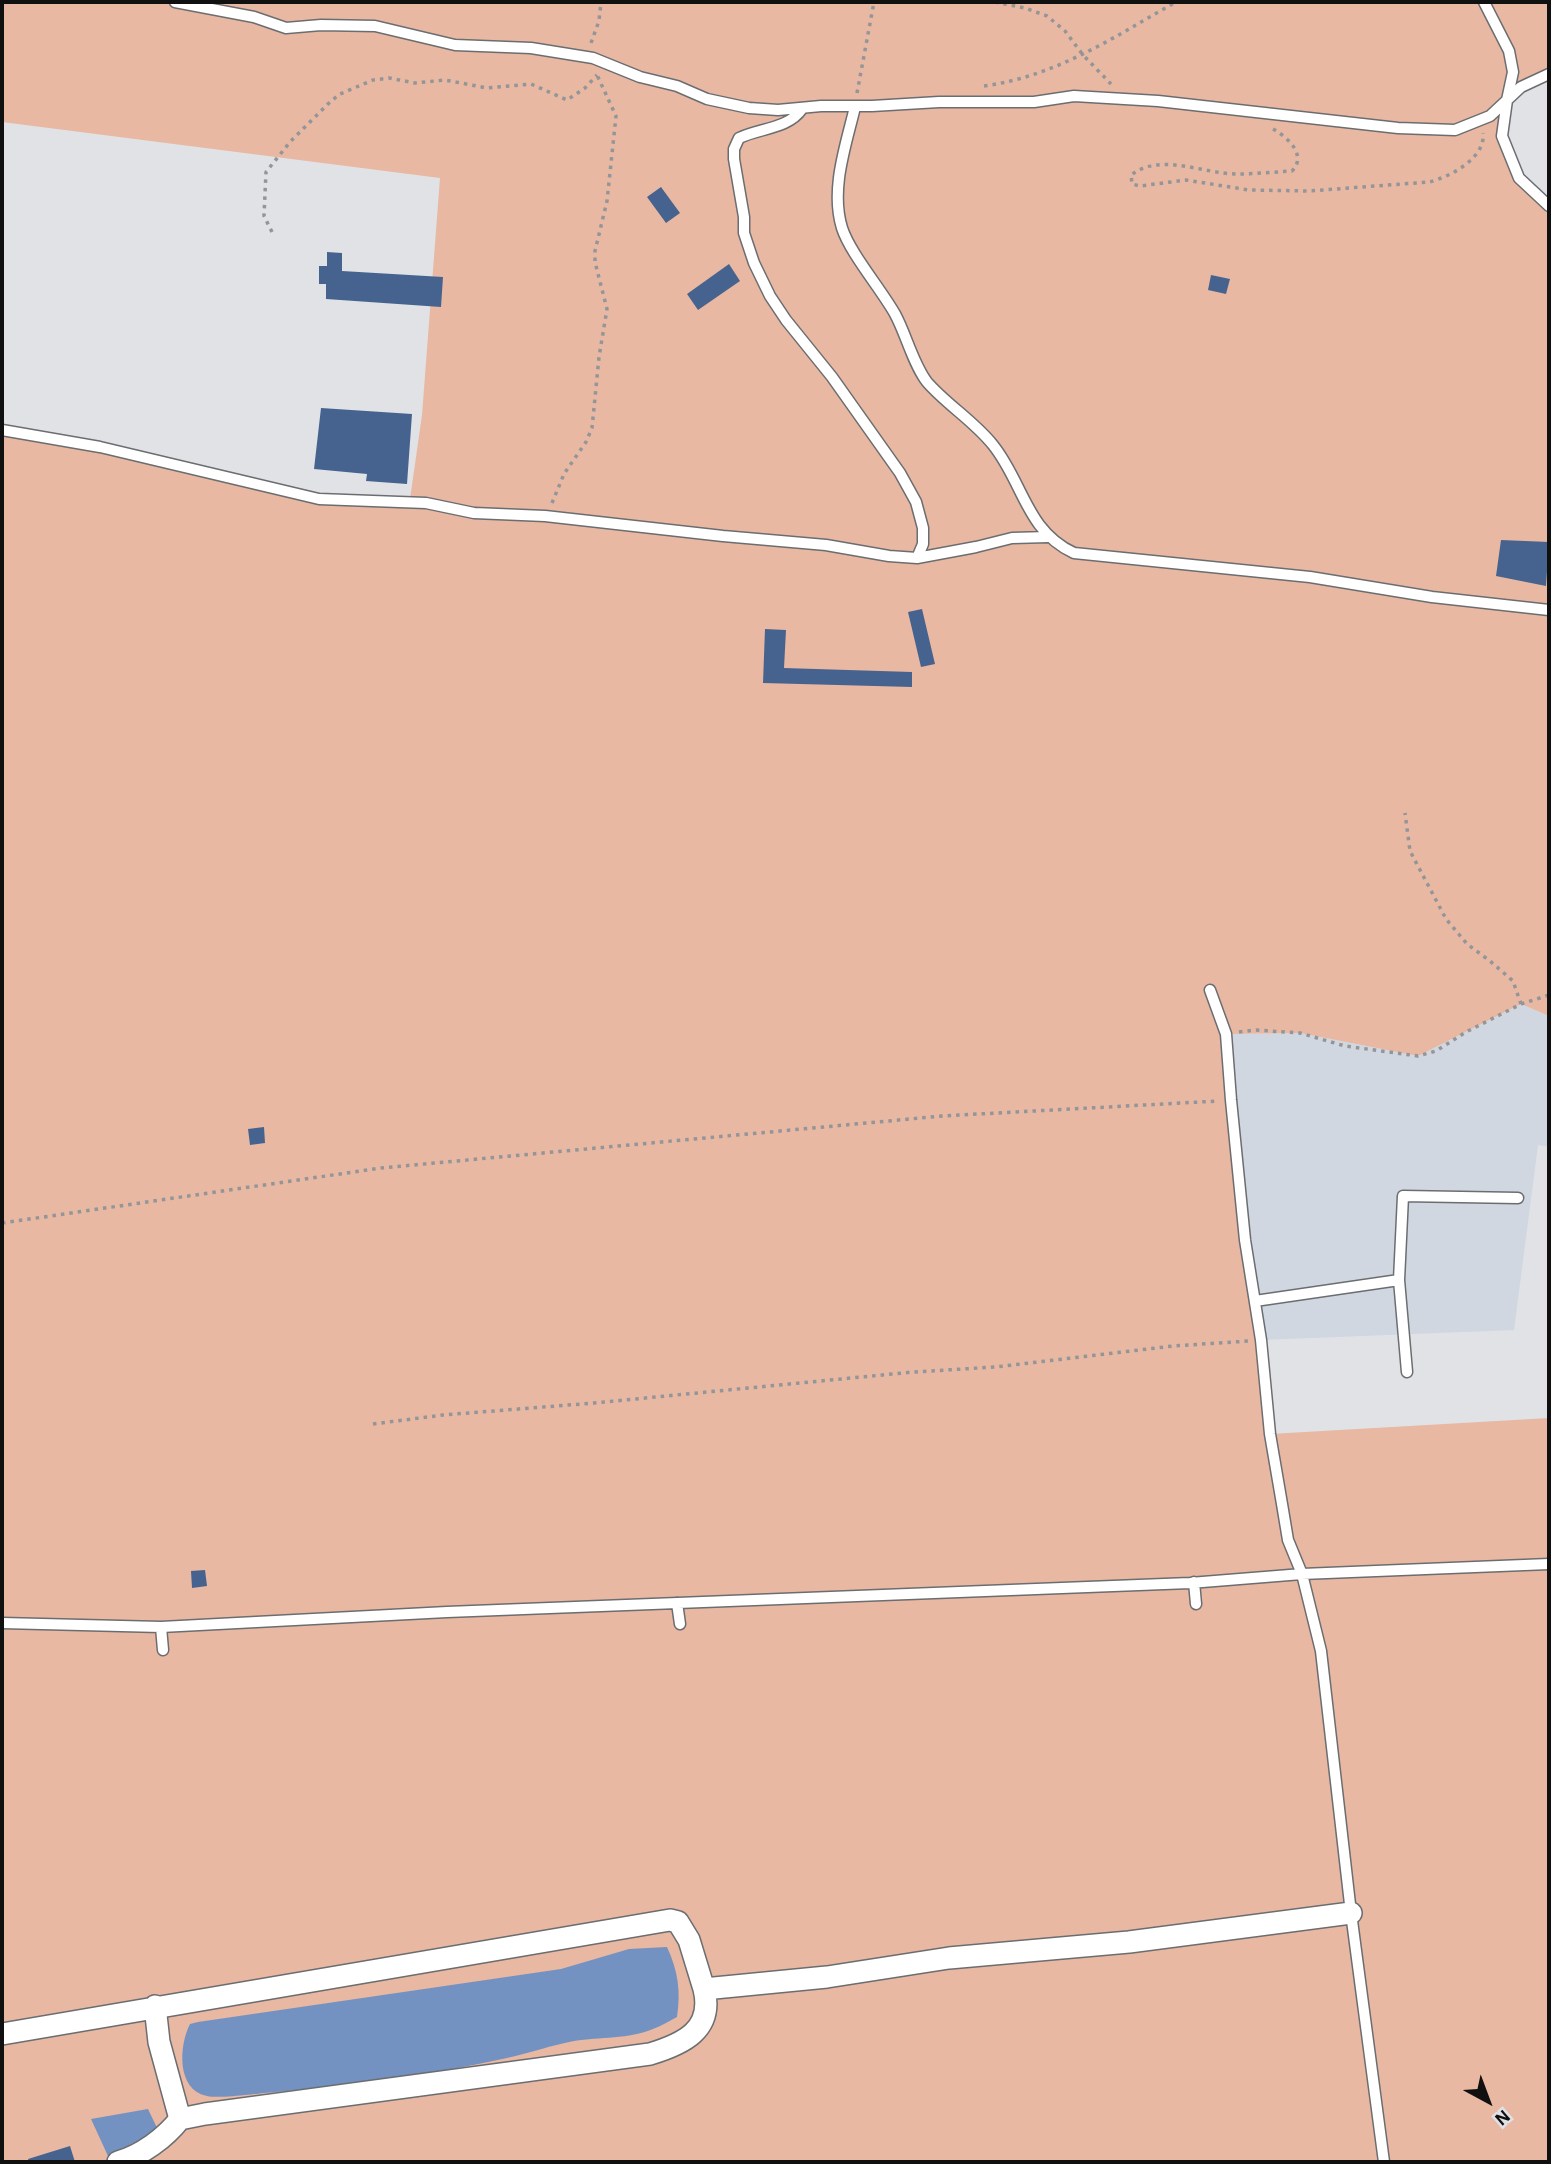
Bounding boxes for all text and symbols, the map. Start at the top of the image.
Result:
north arrow [1453,2066,1523,2136]
text: N [1491,2106,1513,2129]

